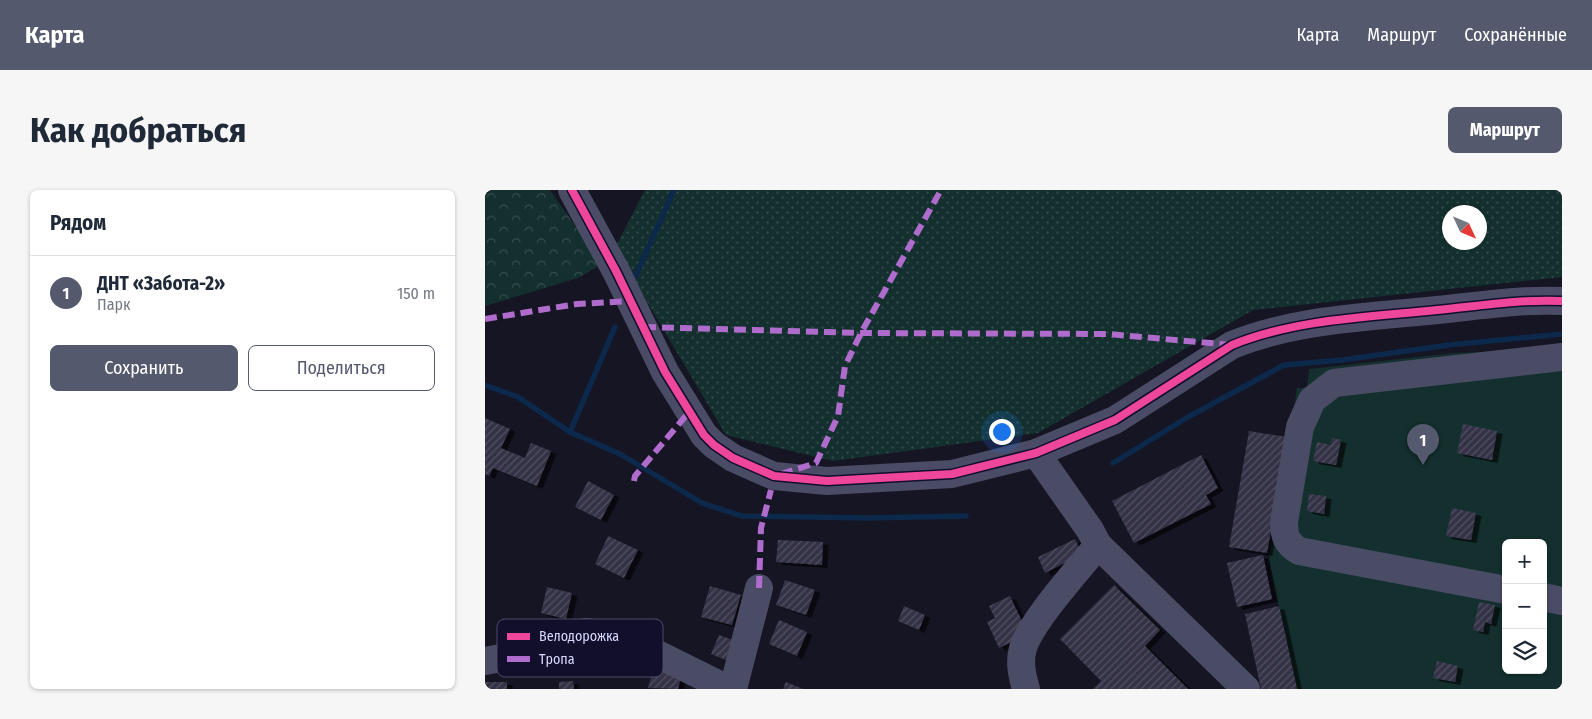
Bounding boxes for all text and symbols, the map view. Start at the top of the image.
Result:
text: Карта [25,21,84,49]
text: Карта [1296,24,1339,46]
text: Маршрут [1367,24,1436,46]
text: Сохранённые [1464,24,1567,46]
button: Маршрут [1448,107,1562,153]
text: Как добраться [30,109,247,151]
north arrow [1442,205,1487,250]
text: Рядом [50,210,106,236]
text: ДНТ «Забота-2» [97,272,225,295]
text: 1 [63,284,69,303]
text: 150 m [397,284,435,303]
text: Парк [97,295,131,314]
button: Сохранить [50,345,238,391]
button: Поделиться [248,345,435,391]
your location [989,419,1015,445]
pin: 1 [1407,424,1439,465]
map controls [1502,539,1547,674]
button: + [1502,539,1547,584]
button: − [1502,584,1547,629]
legend [497,619,663,677]
text: Велодорожка [539,628,619,645]
button: layers [1502,629,1547,674]
text: Тропа [539,651,575,668]

